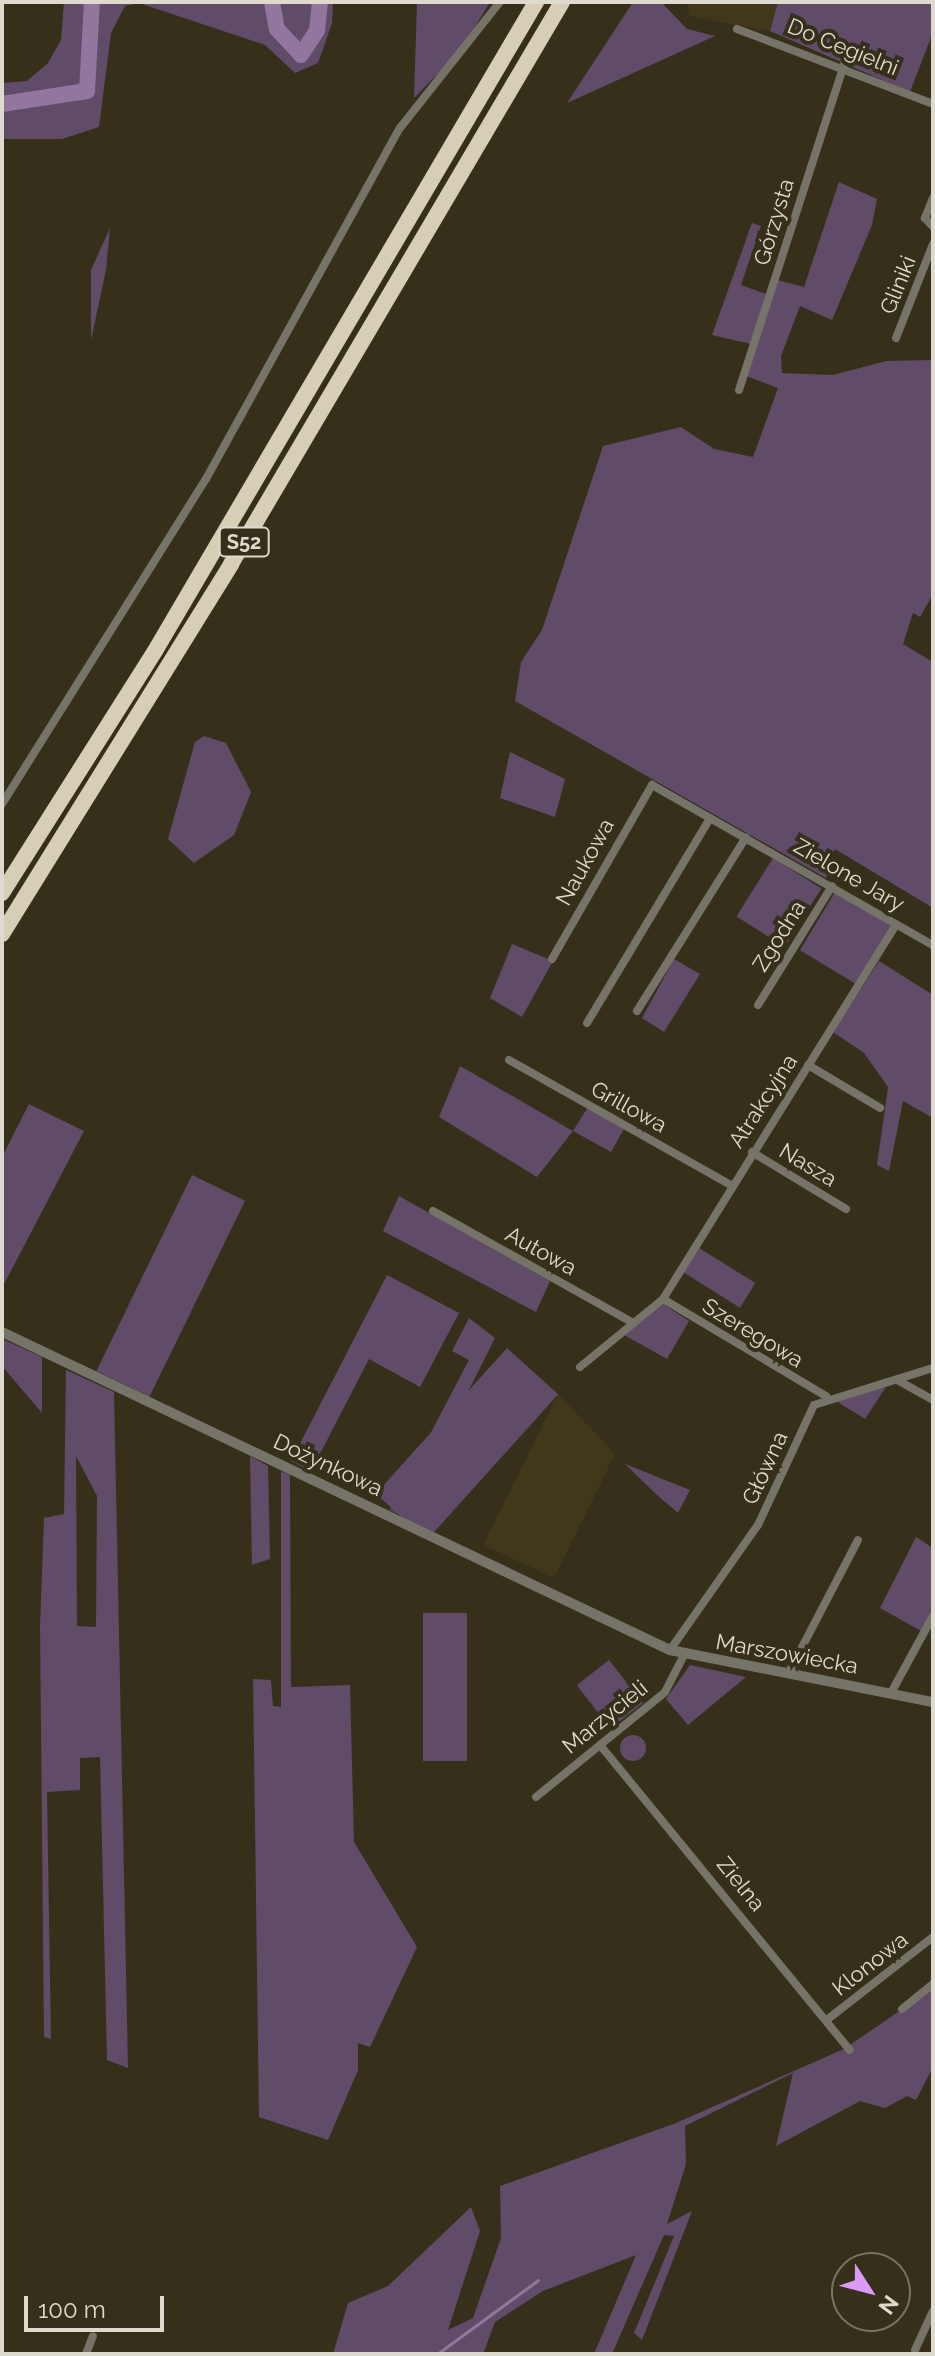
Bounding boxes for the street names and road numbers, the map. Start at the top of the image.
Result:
street label: Do Cegielni [784,13,902,81]
street label: Górzysta [748,176,800,268]
street label: Gliniki [874,252,922,318]
road number: S52 [218,526,270,558]
street label: Naukowa [550,814,620,910]
street label: Zielone Jary [789,833,909,917]
street label: Zgodna [747,896,811,976]
street label: Atrakcyjna [723,1049,803,1153]
street label: Grillowa [587,1075,671,1139]
street label: Nasza [774,1138,842,1192]
street label: Autowa [501,1221,581,1281]
street label: Szeregowa [698,1293,808,1373]
street label: Główna [737,1427,793,1509]
street label: Dożynkowa [269,1428,387,1502]
street label: Marszowiecka [714,1628,860,1680]
street label: Marzycieli [557,1675,653,1759]
street label: Zielna [711,1851,771,1917]
street label: Klonowa [827,1926,913,2002]

